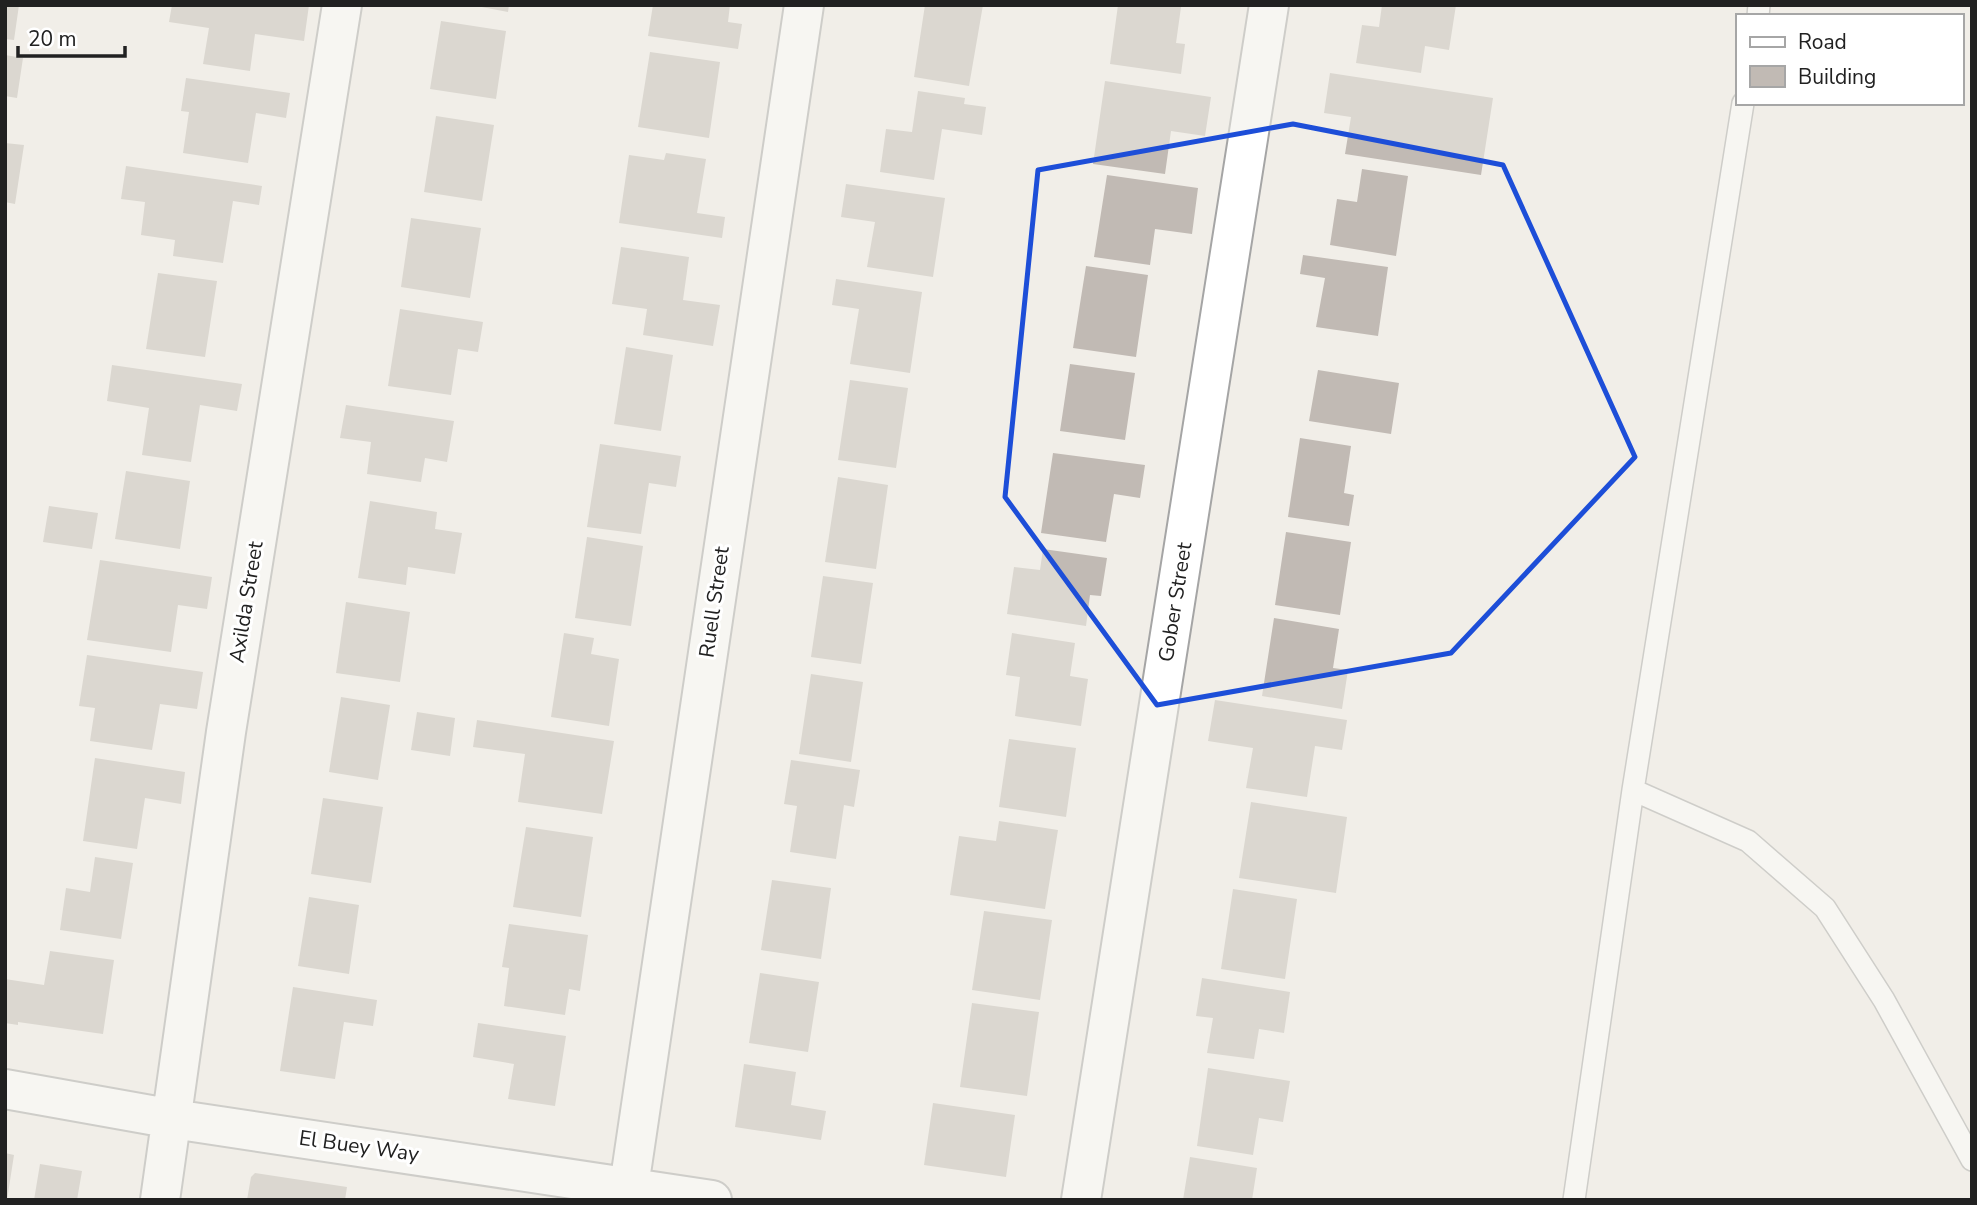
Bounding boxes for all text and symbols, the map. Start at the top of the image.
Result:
scale bar [18,14,124,58]
legend [1736,14,1963,105]
text: 20 m [28,25,77,53]
text: Road [1798,28,1847,56]
text: Building [1798,63,1876,91]
street label: Axilda Street [223,538,270,665]
street label: Gober Street [1152,540,1198,664]
street label: Ruell Street [692,544,736,659]
street label: El Buey Way [297,1124,421,1168]

